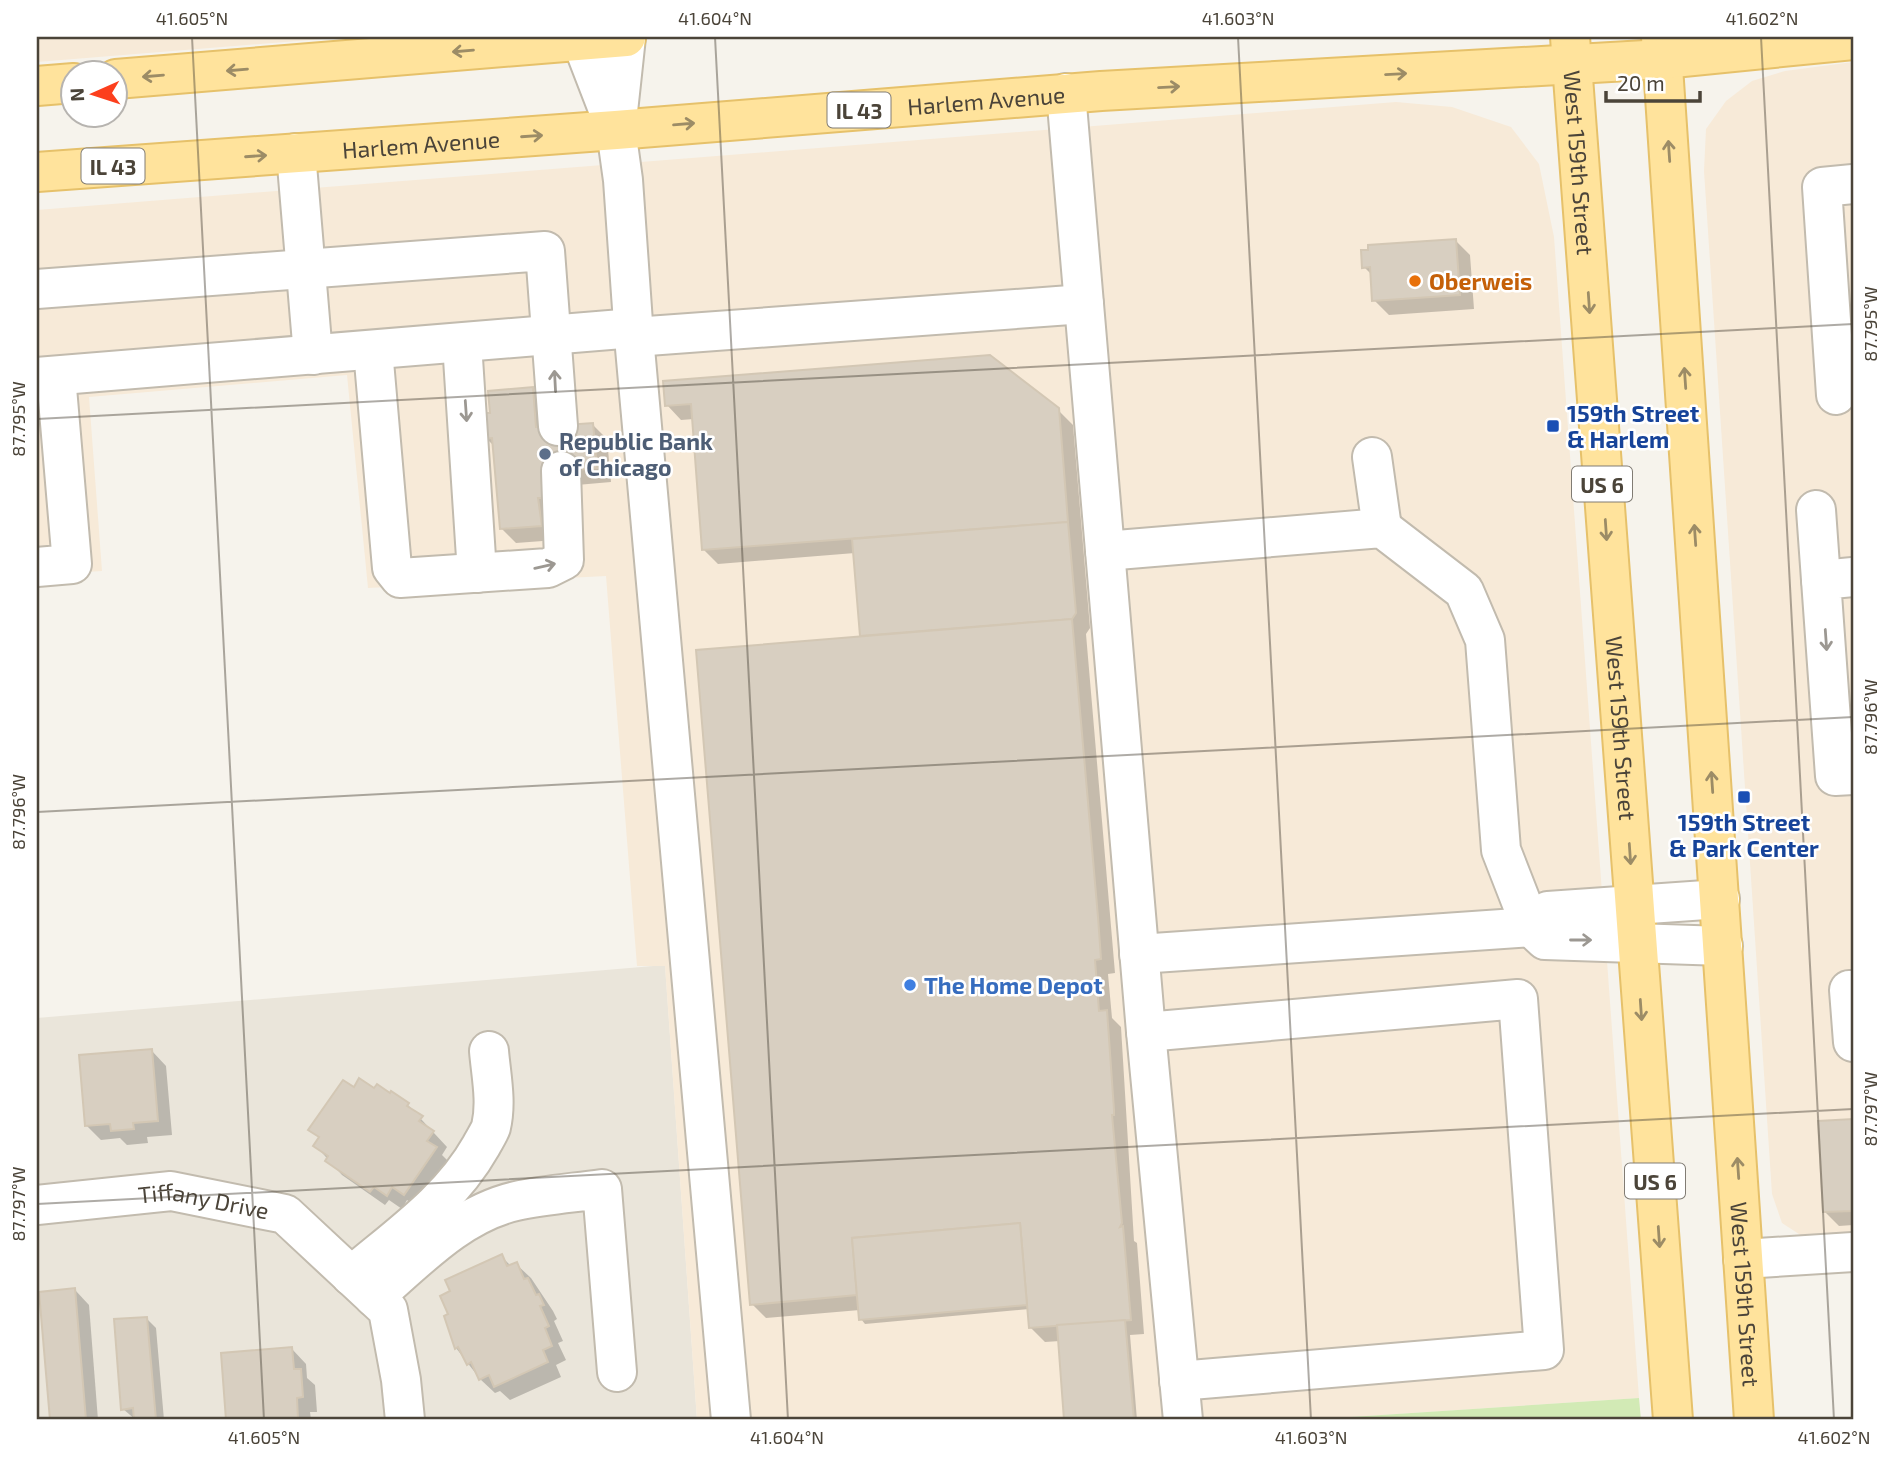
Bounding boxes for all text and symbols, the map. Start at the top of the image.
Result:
text: 41.605°N [156,7,228,29]
text: 41.604°N [678,7,752,29]
text: 41.603°N [1202,7,1274,29]
text: 41.602°N [1726,7,1798,29]
one-way arrow [453,45,475,58]
north arrow [60,60,130,130]
scale bar [1606,60,1701,104]
one-way arrow [226,64,248,77]
one-way arrow [1384,67,1407,80]
street label: West 159th Street [1559,69,1600,256]
one-way arrow [142,70,165,83]
text: 20 m [1617,70,1665,95]
street label: Harlem Avenue [906,80,1066,121]
one-way arrow [1157,80,1180,93]
text: N [65,87,88,102]
road number: IL 43 [828,92,890,128]
one-way arrow [673,117,695,130]
street label: Harlem Avenue [341,124,501,164]
one-way arrow [520,129,543,142]
one-way arrow [1662,140,1675,163]
road number: IL 43 [82,148,144,184]
one-way arrow [245,149,267,162]
place label: Oberweis [1429,267,1532,295]
marker: Oberweis [1407,273,1423,289]
text: 87.795°W [1859,286,1881,362]
one-way arrow [1583,291,1596,314]
one-way arrow [1678,367,1691,389]
one-way arrow [548,370,561,392]
text: 87.795°W [7,381,29,457]
one-way arrow [460,399,473,421]
place label: 159th Street & Harlem [1567,399,1699,453]
marker: 159th Street & Harlem [1545,418,1561,434]
place label: Republic Bank of Chicago [559,427,713,481]
marker: Republic Bank of Chicago [537,446,553,462]
road number: US 6 [1572,466,1632,502]
one-way arrow [1600,518,1613,541]
one-way arrow [1689,524,1702,547]
one-way arrow [533,559,556,573]
one-way arrow [1819,628,1832,651]
street label: West 159th Street [1601,635,1642,822]
text: 87.796°W [1859,679,1881,755]
one-way arrow [1705,771,1718,794]
text: 87.796°W [7,774,29,850]
marker: 159th Street & Park Center [1736,789,1752,805]
place label: 159th Street & Park Center [1669,808,1819,862]
one-way arrow [1624,843,1637,865]
one-way arrow [1569,933,1592,947]
place label: The Home Depot [924,971,1103,999]
marker: The Home Depot [902,977,918,993]
one-way arrow [1635,998,1648,1021]
text: 87.797°W [1859,1071,1881,1147]
one-way arrow [1731,1157,1744,1180]
road number: US 6 [1625,1164,1685,1198]
text: 87.797°W [7,1166,29,1242]
street label: Tiffany Drive [137,1177,272,1224]
street label: West 159th Street [1725,1201,1766,1388]
one-way arrow [1653,1225,1666,1248]
text: 41.605°N [228,1426,300,1448]
text: 41.604°N [750,1426,824,1448]
text: 41.603°N [1275,1426,1347,1448]
text: 41.602°N [1798,1426,1870,1448]

